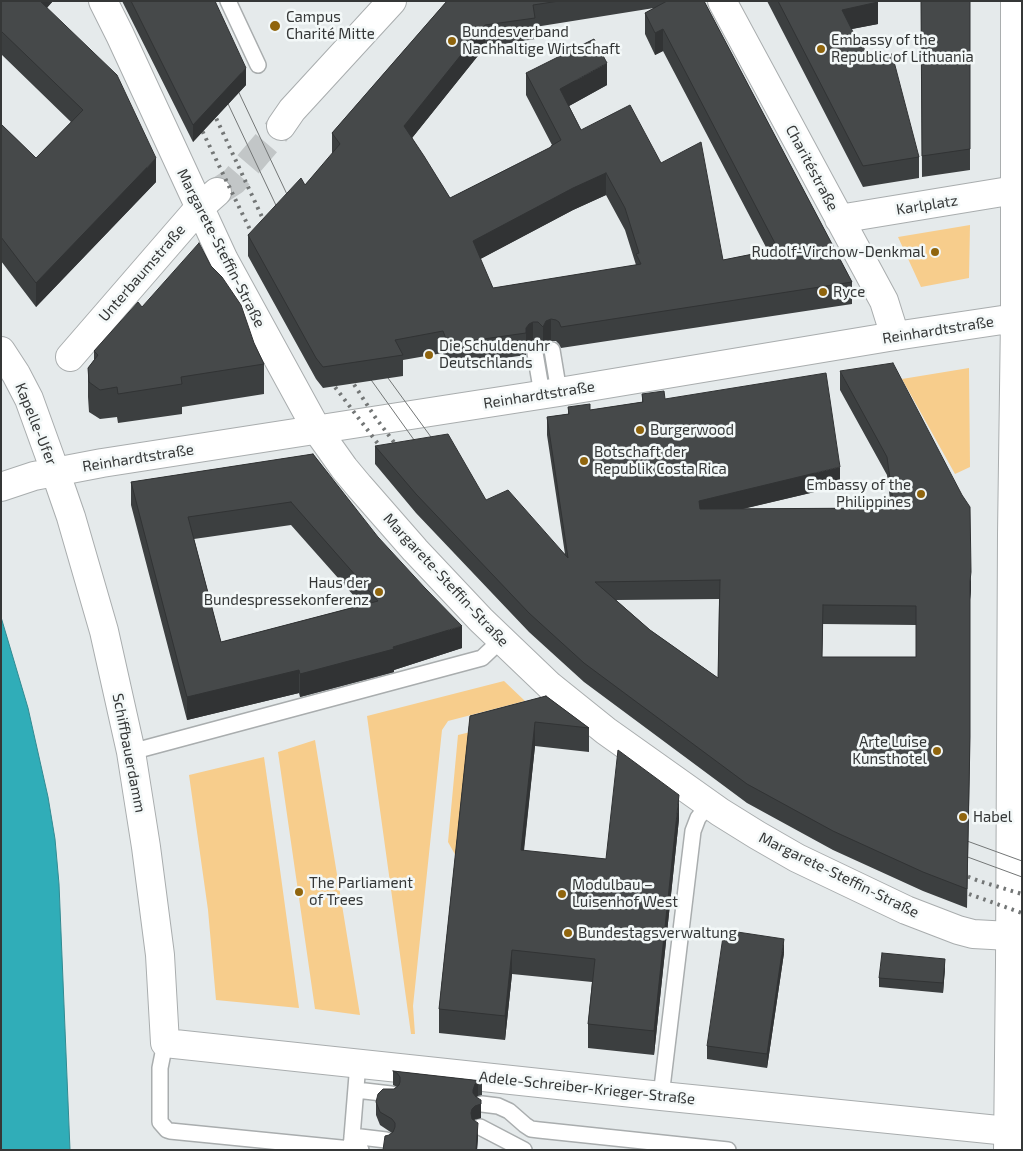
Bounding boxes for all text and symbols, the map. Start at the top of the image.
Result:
place label: Campus Charité Mitte [286,8,375,43]
marker: Campus Charité Mitte [268,19,282,33]
place label: Bundesverband Nachhaltige Wirtschaft [462,23,620,58]
place label: Embassy of the Republic of Lithuania [831,31,974,66]
marker: Bundesverband Nachhaltige Wirtschaft [446,35,458,47]
marker: Embassy of the Republic of Lithuania [815,43,827,55]
street label: Charitéstraße [782,122,842,214]
street label: Margarete-Steffin-Straße [173,166,269,330]
street label: Karlplatz [895,191,959,219]
street label: Unterbaumstraße [95,221,189,325]
place label: Rudolf-Virchow-Denkmal [752,243,925,261]
marker: Rudolf-Virchow-Denkmal [929,246,941,258]
place label: Ryce [833,283,865,301]
marker: Ryce [817,286,829,298]
street label: Reinhardtstraße [881,312,995,348]
place label: Die Schuldenuhr Deutschlands [439,337,550,372]
marker: Die Schuldenuhr Deutschlands [423,349,435,361]
street label: Reinhardtstraße [482,377,596,413]
street label: Kapelle-Ufer [11,380,61,468]
place label: Burgerwood [650,421,734,439]
marker: Burgerwood [634,424,646,436]
street label: Reinhardtstraße [81,440,195,476]
place label: Botschaft der Republik Costa Rica [594,443,727,478]
marker: Botschaft der Republik Costa Rica [578,455,590,467]
place label: Embassy of the Philippines [806,476,911,511]
marker: Embassy of the Philippines [915,488,927,500]
street label: Margarete-Steffin-Straße [379,510,513,650]
place label: Haus der Bundespressekonferenz [204,574,369,609]
marker: Haus der Bundespressekonferenz [373,586,385,598]
street label: Schiffbauerdamm [109,692,149,814]
place label: Arte Luise Kunsthotel [852,733,927,768]
marker: Arte Luise Kunsthotel [931,745,943,757]
place label: Habel [973,808,1012,826]
marker: Habel [957,811,969,823]
street label: Margarete-Steffin-Straße [756,828,922,922]
place label: The Parliament of Trees [309,874,413,909]
place label: Modulbau – Luisenhof West [572,876,678,911]
marker: The Parliament of Trees [293,886,305,898]
marker: Modulbau – Luisenhof West [556,888,568,900]
place label: Bundestagsverwaltung [578,924,737,942]
marker: Bundestagsverwaltung [562,927,574,939]
street label: Adele-Schreiber-Krieger-Straße [478,1068,696,1108]

